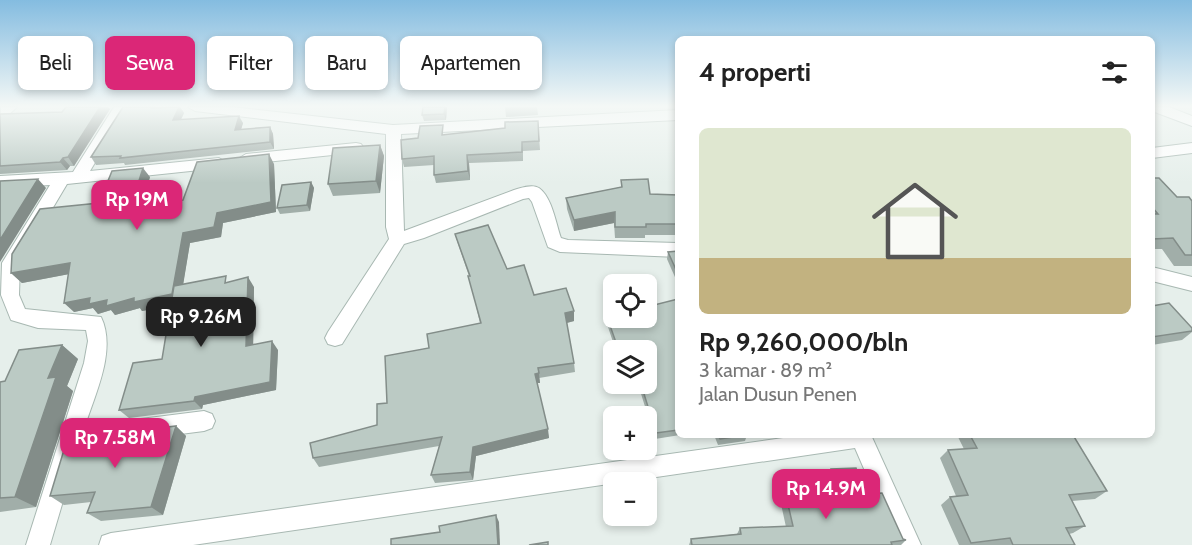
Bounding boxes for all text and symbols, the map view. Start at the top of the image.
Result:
chip: Beli [18,36,93,90]
chip: Sewa [105,36,195,90]
chip: Filter [207,36,293,90]
chip: Baru [305,36,388,90]
chip: Apartemen [400,36,542,90]
text: 4 properti [699,56,811,88]
icon: filters [1098,56,1131,89]
icon: home [861,167,969,275]
pin: Rp 19M [88,180,186,231]
text: Rp 19M [105,187,169,211]
map controls [603,274,657,526]
button: locate [603,274,657,328]
pin: Rp 9.26M [139,297,263,348]
text: Rp 9.26M [160,304,242,328]
text: Rp 9,260,000/bln [699,326,908,358]
button: layers [603,340,657,394]
text: 3 kamar · 89 m² [699,358,832,382]
text: Jalan Dusun Penen [699,382,857,406]
button: + [603,406,657,460]
pin: Rp 7.58M [53,418,177,469]
text: Rp 7.58M [74,425,156,449]
pin: Rp 14.9M [764,469,888,520]
button: − [603,472,657,526]
text: Rp 14.9M [786,476,866,500]

